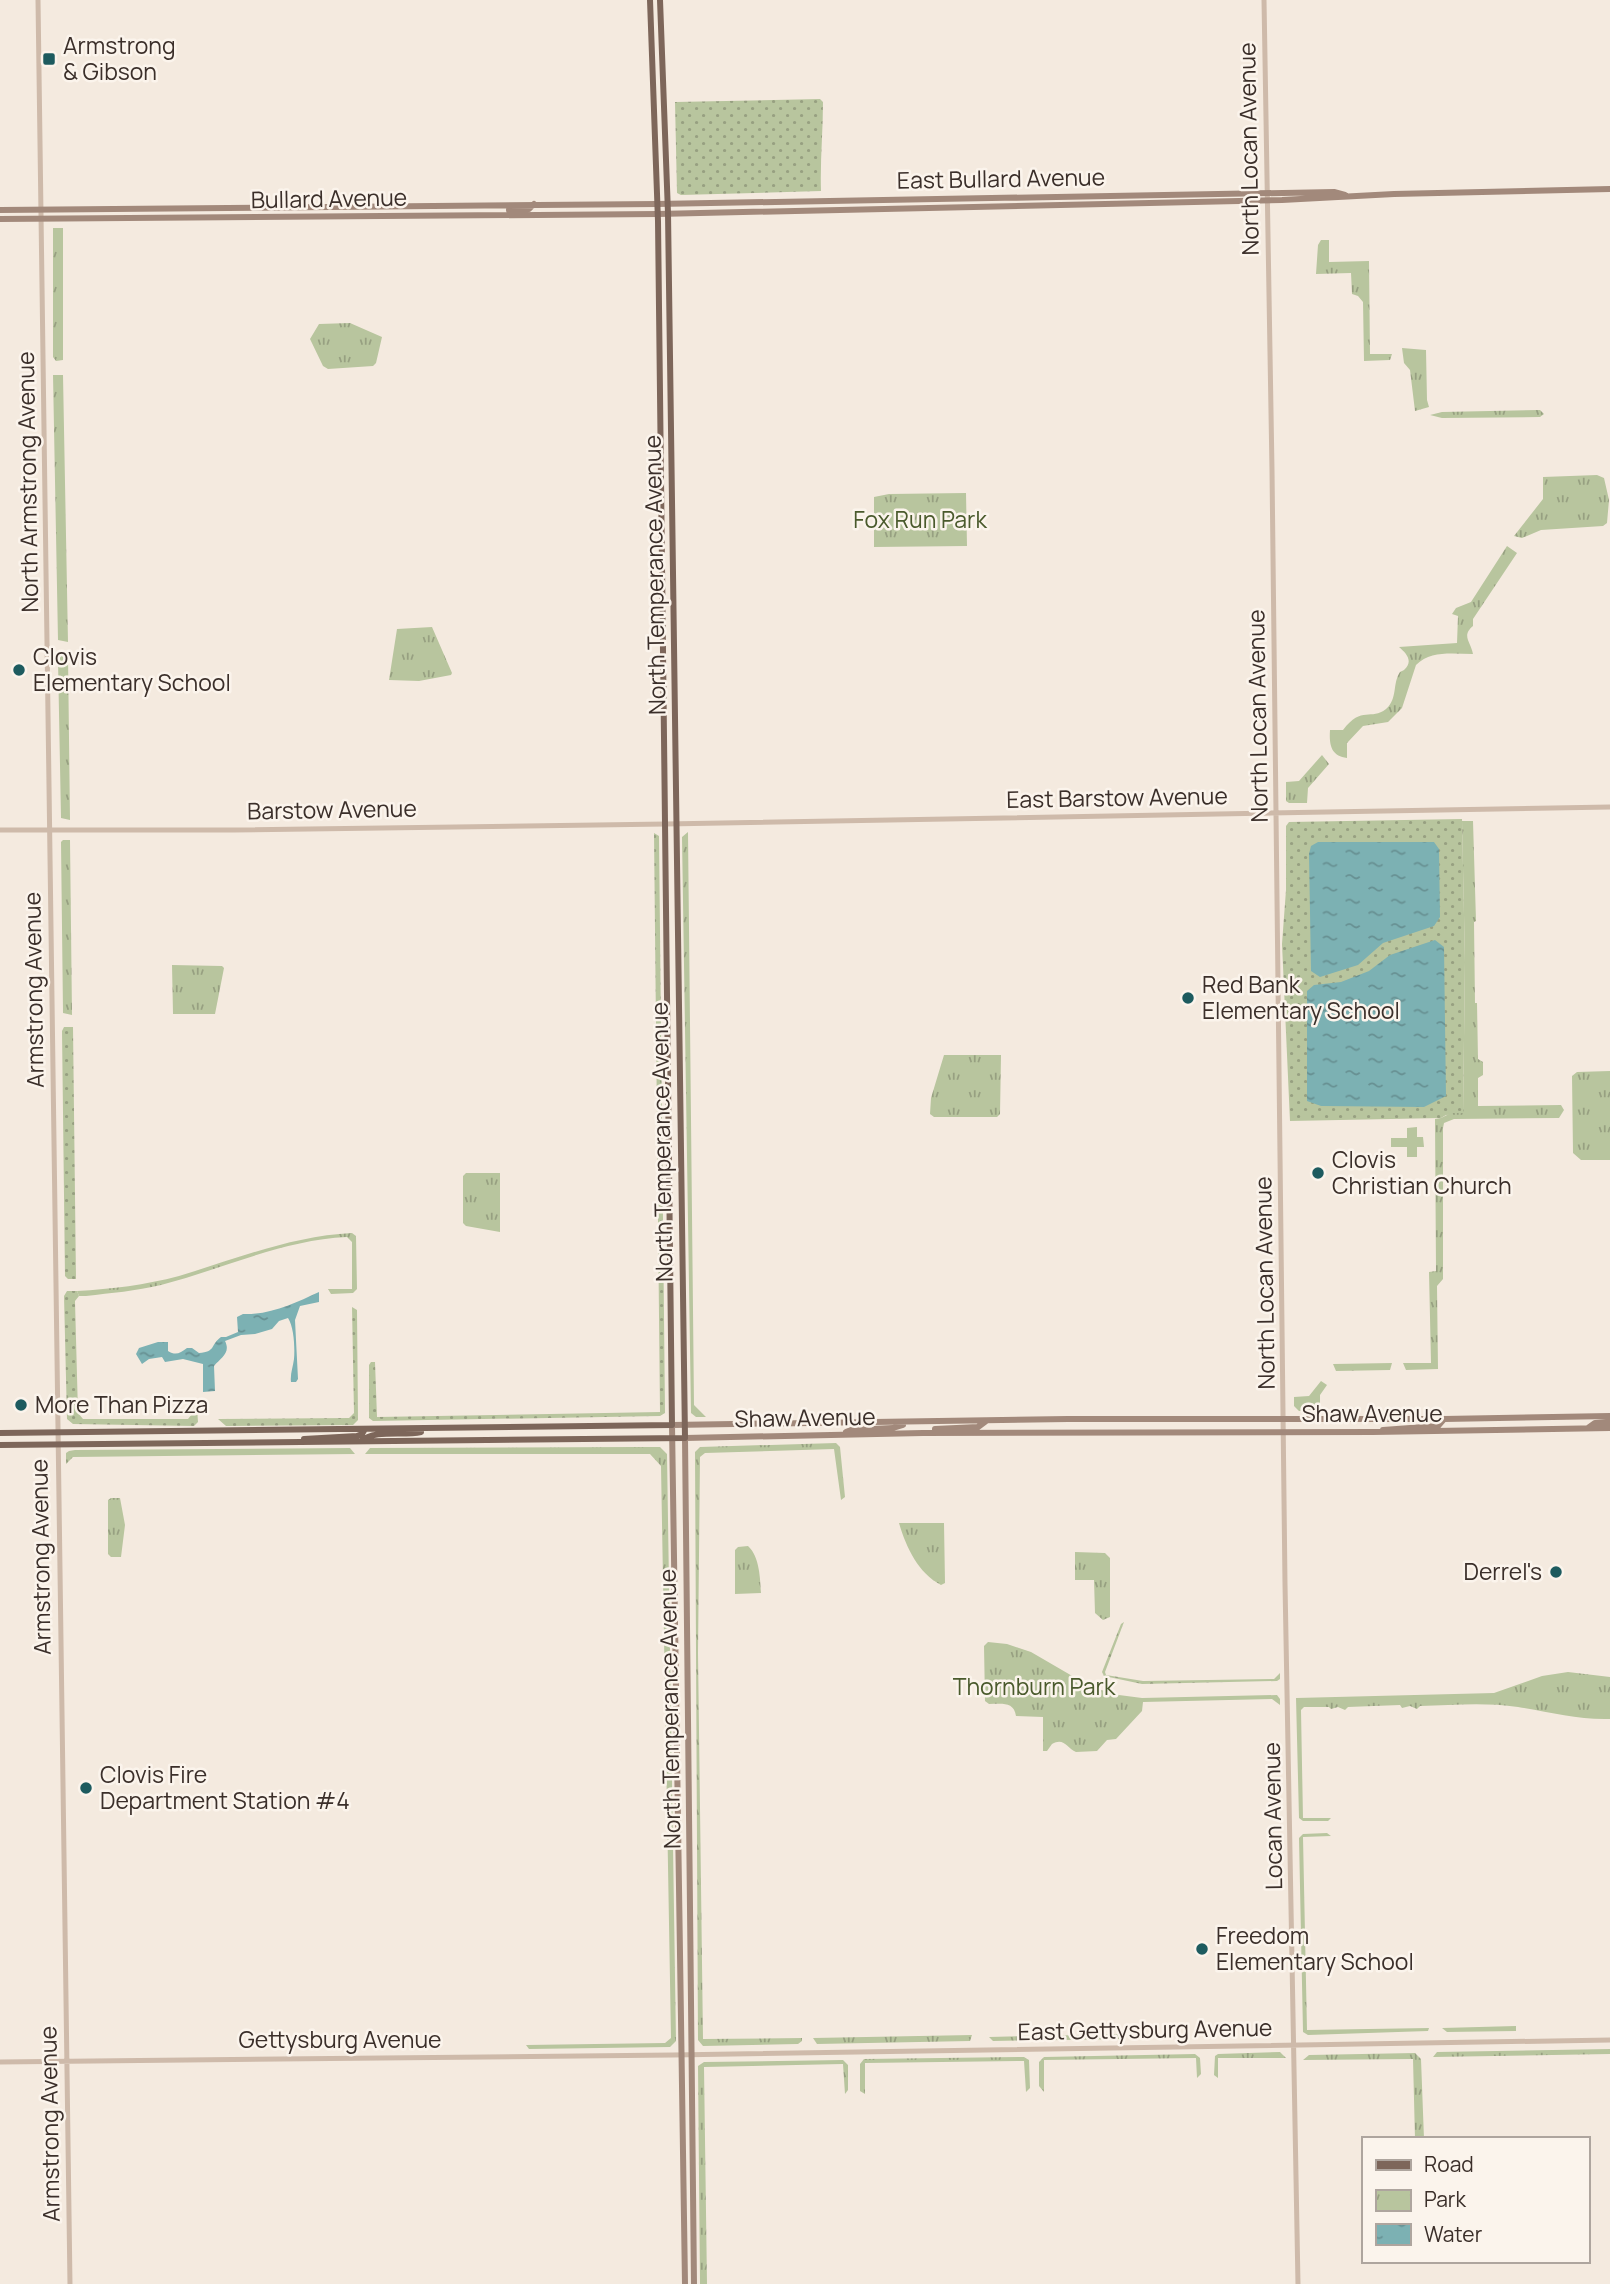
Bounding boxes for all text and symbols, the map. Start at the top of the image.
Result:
place label: Armstrong & Gibson [63,29,176,87]
street label: North Locan Avenue [1230,42,1266,256]
marker: Armstrong & Gibson [41,51,57,67]
street label: East Bullard Avenue [897,160,1105,196]
street label: Bullard Avenue [251,181,407,215]
street label: North Armstrong Avenue [9,351,45,613]
street label: North Temperance Avenue [636,435,672,715]
park label: Fox Run Park [853,503,987,535]
street label: North Locan Avenue [1239,609,1275,823]
place label: Clovis Elementary School [33,640,231,698]
marker: Clovis Elementary School [11,662,27,678]
street label: East Barstow Avenue [1006,779,1228,815]
street label: Barstow Avenue [247,792,417,826]
street label: Armstrong Avenue [15,892,51,1088]
place label: Red Bank Elementary School [1202,968,1400,1026]
marker: Red Bank Elementary School [1180,990,1196,1006]
street label: North Temperance Avenue [643,1002,679,1282]
place label: Clovis Christian Church [1332,1143,1512,1201]
marker: Clovis Christian Church [1310,1165,1326,1181]
street label: North Locan Avenue [1246,1176,1282,1390]
place label: More Than Pizza [35,1388,208,1420]
marker: More Than Pizza [13,1397,29,1413]
street label: Shaw Avenue [1301,1397,1443,1429]
street label: Shaw Avenue [734,1400,876,1434]
street label: Armstrong Avenue [22,1459,58,1655]
place label: Derrel's [1463,1555,1542,1587]
marker: Derrel's [1548,1564,1564,1580]
street label: North Temperance Avenue [651,1569,687,1849]
park label: Thornburn Park [953,1670,1116,1702]
street label: Locan Avenue [1255,1742,1289,1890]
place label: Clovis Fire Department Station #4 [100,1758,350,1816]
marker: Clovis Fire Department Station #4 [78,1780,94,1796]
place label: Freedom Elementary School [1216,1919,1414,1977]
marker: Freedom Elementary School [1194,1941,1210,1957]
street label: East Gettysburg Avenue [1017,2011,1273,2047]
street label: Gettysburg Avenue [239,2023,441,2055]
street label: Armstrong Avenue [31,2026,67,2222]
legend [1362,2137,1589,2263]
text: Road [1424,2150,1474,2178]
text: Park [1424,2185,1466,2213]
text: Water [1424,2220,1483,2248]

